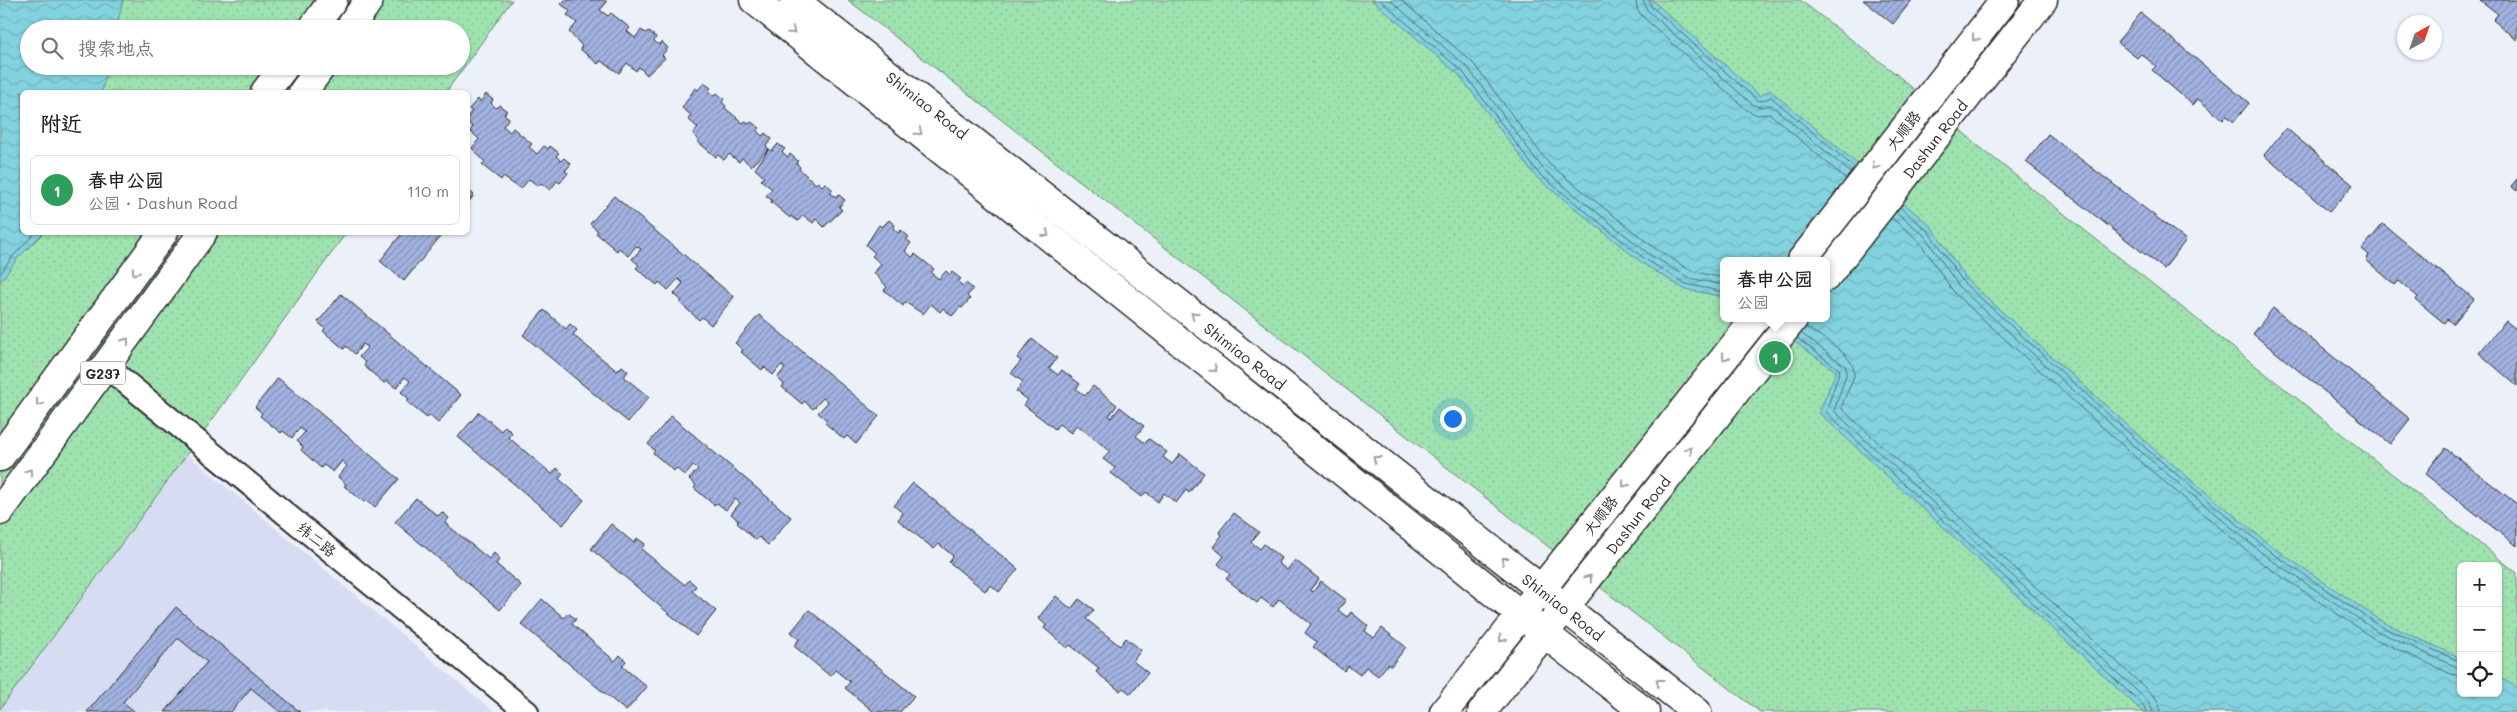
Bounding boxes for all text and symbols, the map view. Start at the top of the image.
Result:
north arrow [2397,15,2442,60]
search box [20,20,470,75]
one-way arrow [787,25,796,34]
one-way arrow [1972,32,1980,41]
icon: search [38,34,66,62]
text: 搜索地点 [78,35,154,60]
street label: Shimiao Road [882,67,972,143]
street label: Dashun Road [1898,96,1972,182]
street label: 大顺路 [1881,106,1925,154]
text: 附近 [40,109,82,136]
one-way arrow [913,127,922,135]
one-way arrow [1872,160,1880,169]
text: 春申公园 [88,167,164,192]
text: 1 [53,180,61,201]
text: 110 m [407,180,449,201]
text: 公园 · Dashun Road [88,192,238,213]
one-way arrow [1040,228,1049,236]
popup [1720,257,1830,322]
one-way arrow [132,266,141,276]
text: 春申公园 [1737,266,1813,291]
text: 公园 [1737,291,1769,312]
one-way arrow [1190,312,1199,321]
street label: Shimiao Road [1200,318,1290,394]
one-way arrow [120,338,128,347]
pin: 1 [1759,338,1791,376]
one-way arrow [1722,351,1731,360]
road number: G237 [80,362,126,384]
one-way arrow [1208,363,1217,372]
one-way arrow [36,397,45,407]
your location [1440,406,1466,432]
one-way arrow [1684,447,1692,456]
one-way arrow [1373,457,1382,465]
one-way arrow [23,468,32,478]
street label: Dashun Road [1601,472,1675,558]
one-way arrow [1622,478,1630,487]
street label: 大顺路 [1578,491,1622,539]
street label: 纬二路 [293,517,341,561]
one-way arrow [1501,557,1510,565]
map controls [2457,562,2502,697]
button: + [2457,562,2502,607]
street label: Shimiao Road [1518,569,1608,645]
one-way arrow [1583,575,1591,584]
button: − [2457,607,2502,652]
one-way arrow [1499,633,1508,643]
button: locate [2457,652,2502,697]
one-way arrow [1655,679,1665,688]

